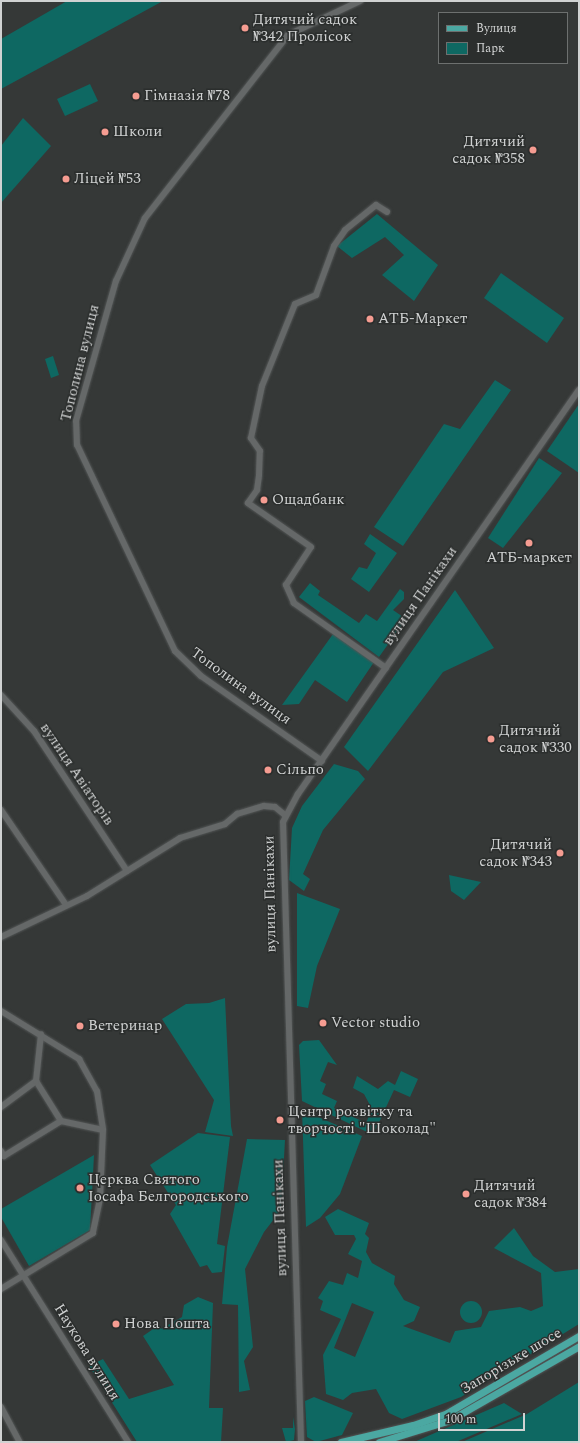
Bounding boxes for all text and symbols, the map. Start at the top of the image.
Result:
place label: Дитячий садок №342 Пролісок [253,10,357,45]
legend [438,12,568,64]
text: Вулиця [476,19,517,38]
marker: Дитячий садок №342 Пролісок [240,23,250,33]
text: Парк [476,39,505,58]
place label: Гімназія №78 [144,87,230,105]
marker: Гімназія №78 [131,91,141,101]
place label: Школи [113,123,162,141]
marker: Школи [100,127,110,137]
place label: Дитячий садок №358 [452,132,525,167]
marker: Дитячий садок №358 [528,145,538,155]
place label: Ліцей №53 [74,170,141,188]
marker: Ліцей №53 [61,174,71,184]
street label: Тополина вулиця [57,303,103,423]
place label: АТБ-Маркет [378,310,467,328]
marker: АТБ-Маркет [365,314,375,324]
place label: Ощадбанк [272,491,345,509]
marker: Ощадбанк [259,495,269,505]
marker: АТБ-маркет [524,538,534,548]
street label: вулиця Панікахи [379,543,461,649]
place label: АТБ-маркет [486,549,572,567]
street label: Тополина вулиця [187,643,295,729]
street label: вулиця Авіаторів [36,719,118,829]
place label: Дитячий садок №330 [499,721,572,756]
marker: Дитячий садок №330 [486,734,496,744]
place label: Сільпо [276,761,324,779]
marker: Сільпо [263,765,273,775]
street label: вулиця Панікахи [260,835,280,953]
place label: Дитячий садок №343 [479,835,552,870]
marker: Дитячий садок №343 [555,848,565,858]
place label: Vector studio [331,1014,420,1032]
place label: Ветеринар [88,1017,162,1035]
marker: Vector studio [318,1018,328,1028]
marker: Ветеринар [75,1021,85,1031]
place label: Центр розвітку та творчості "Шоколад" [288,1102,436,1137]
marker: Центр розвітку та творчості "Шоколад" [275,1115,285,1125]
street label: вулиця Панікахи [269,1159,291,1277]
place label: Церква Святого Іосафа Белгородського [88,1170,249,1205]
place label: Дитячий садок №384 [474,1176,547,1211]
marker: Церква Святого Іосафа Белгородського [75,1183,85,1193]
marker: Дитячий садок №384 [461,1189,471,1199]
street label: Наукова вулиця [50,1300,124,1404]
place label: Нова Пошта [124,1315,210,1333]
marker: Нова Пошта [111,1319,121,1329]
street label: Запорізьке шосе [457,1324,565,1398]
scale bar [440,1405,527,1431]
text: 100 m [445,1410,476,1429]

